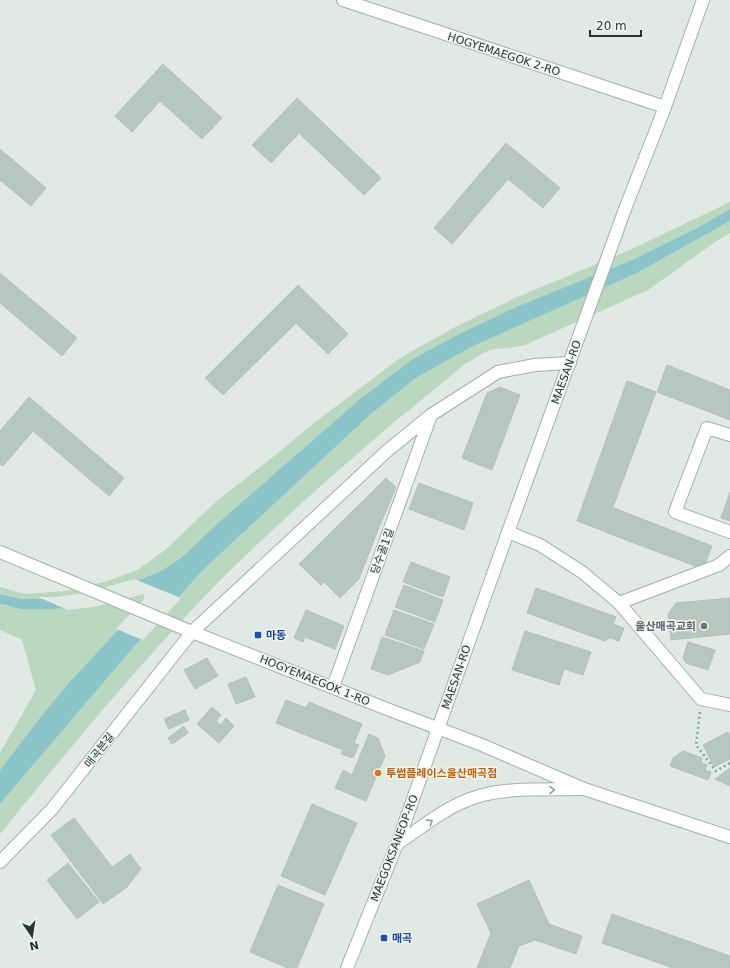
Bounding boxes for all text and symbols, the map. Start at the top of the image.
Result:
scale bar [590,12,641,38]
text: 20 m [596,19,627,33]
street label: HOGYEMAEGOK 2-RO [446,30,562,79]
street label: MAESAN-RO [549,338,584,406]
street label: 당수골1길 [368,527,397,576]
place label: 울산매곡교회 [635,620,696,633]
marker: 울산매곡교회 [699,621,709,631]
place label: 마동 [266,629,286,642]
marker: 마동 [253,630,263,640]
street label: MAESAN-RO [439,643,474,711]
street label: HOGYEMAEGOK 1-RO [258,652,372,709]
street label: 매곡본길 [82,730,117,770]
place label: 투썸플레이스울산매곡점 [386,767,497,780]
marker: 투썸플레이스울산매곡점 [373,768,383,778]
one-way arrow [549,786,555,794]
street label: MAEGOKSANEOP-RO [368,793,421,904]
one-way arrow [425,820,432,827]
north arrow [12,916,52,956]
place label: 매곡 [392,932,412,945]
marker: 매곡 [379,933,389,943]
text: N [28,938,40,953]

